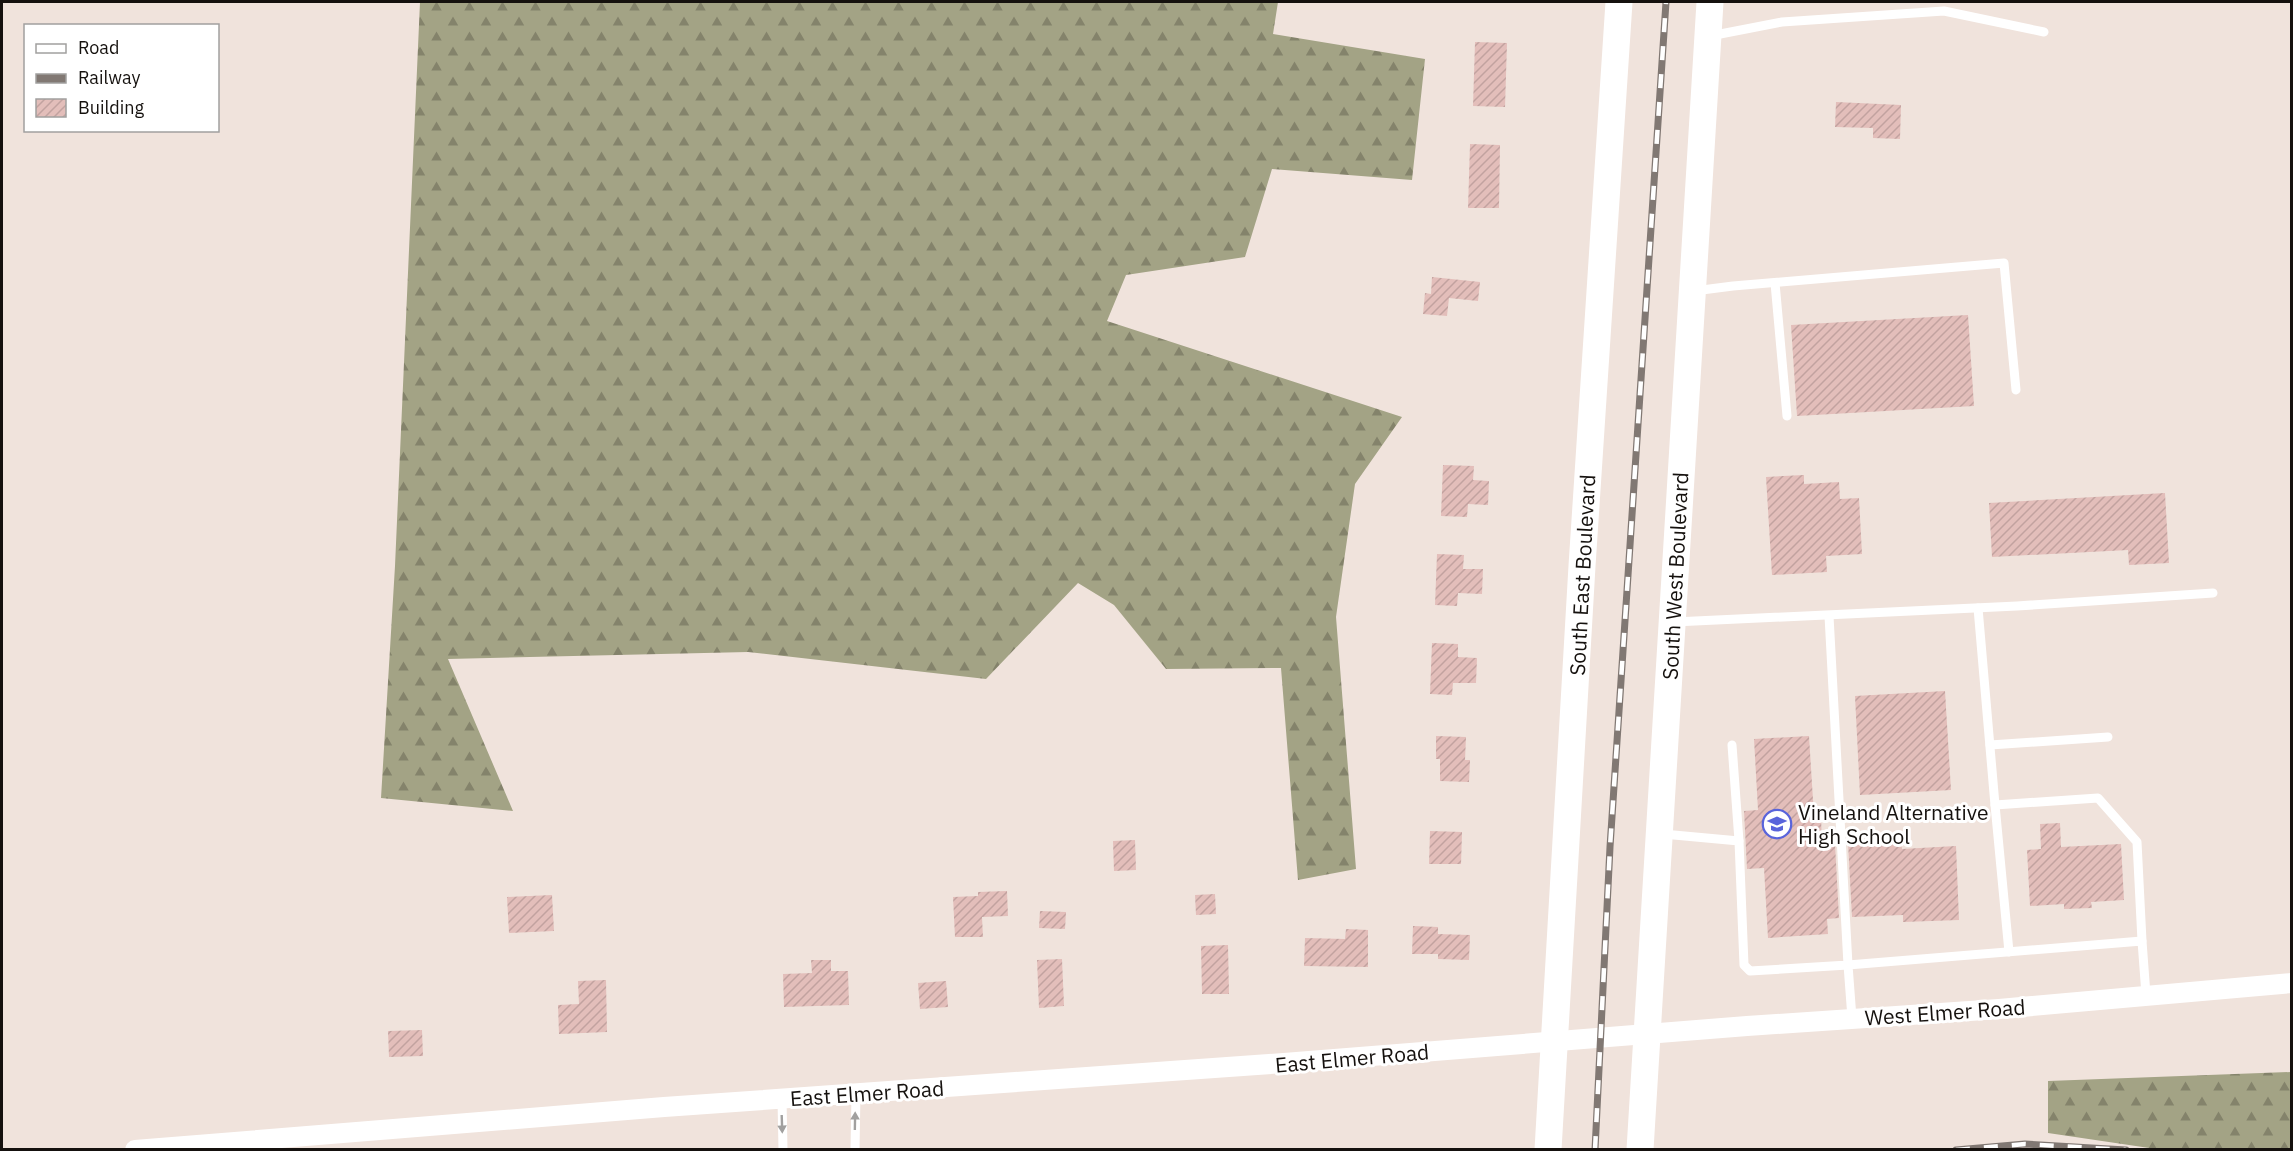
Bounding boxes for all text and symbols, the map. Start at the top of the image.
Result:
legend [24,24,219,132]
text: Road [78,36,119,59]
text: Railway [78,66,140,89]
text: Building [78,96,145,119]
street label: South West Boulevard [1656,471,1694,681]
street label: South East Boulevard [1563,474,1601,676]
place label: Vineland Alternative High School [1798,798,1989,850]
school or university icon: Vineland Alternative High School [1761,808,1793,840]
street label: West Elmer Road [1864,992,2026,1032]
street label: East Elmer Road [1274,1037,1430,1079]
street label: East Elmer Road [789,1074,945,1112]
one-way arrow [850,1112,860,1131]
one-way arrow [778,1115,787,1134]

